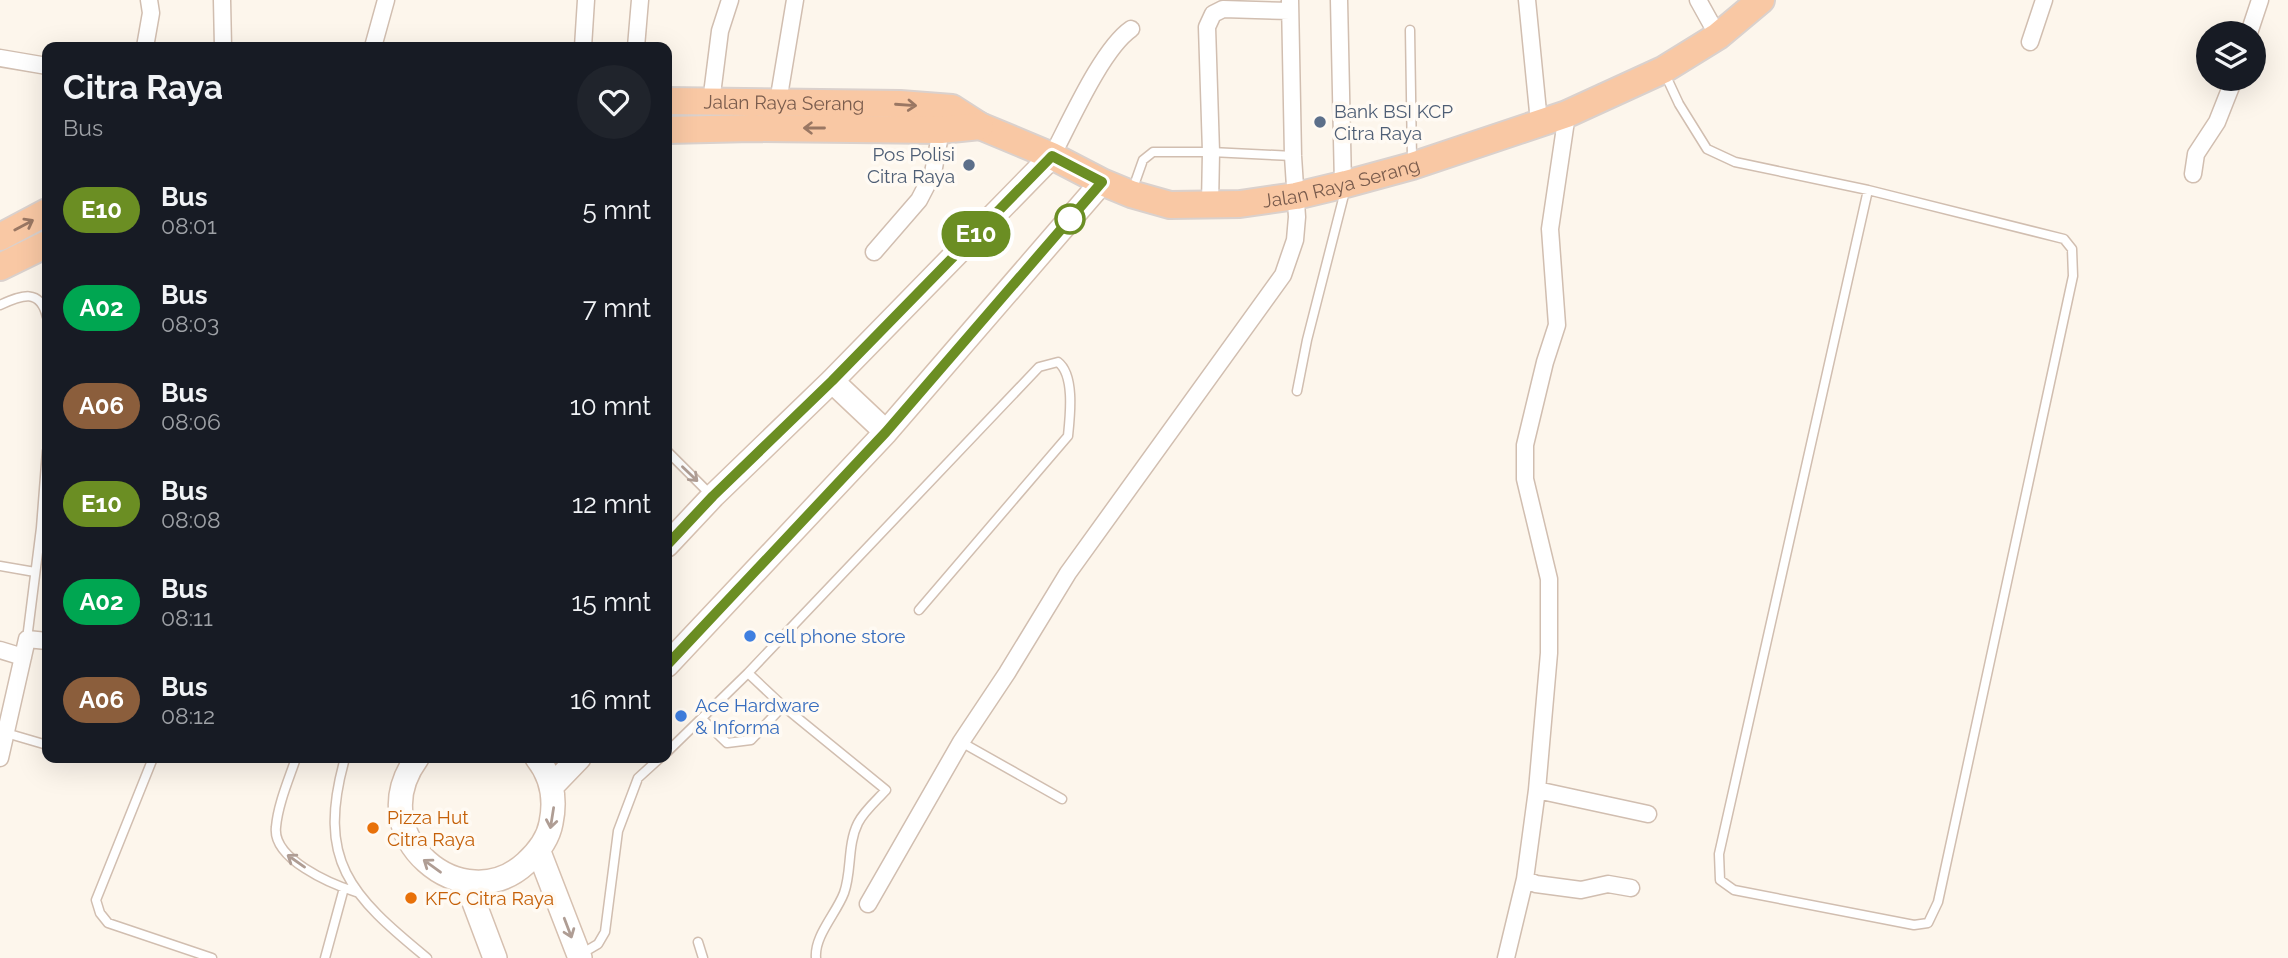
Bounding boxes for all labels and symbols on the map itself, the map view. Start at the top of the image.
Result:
street label: Jalan Raya Serang [703,90,865,115]
one-way arrow [895,98,918,111]
place label: Bank BSI KCP Citra Raya [1334,100,1453,144]
marker: Bank BSI KCP Citra Raya [1312,114,1328,130]
one-way arrow [803,121,826,135]
place label: Pos Polisi Citra Raya [867,143,955,187]
street label: Jalan Raya Serang [1261,153,1422,212]
marker: Pos Polisi Citra Raya [961,157,977,173]
unlabelled marker [1055,204,1085,234]
line badge: E10 [936,211,1016,257]
one-way arrow [13,217,33,231]
one-way arrow [681,465,698,482]
place label: cell phone store [764,625,905,647]
marker: cell phone store [742,628,758,644]
place label: Ace Hardware & Informa [695,694,819,738]
marker: Ace Hardware & Informa [673,708,689,724]
place label: Pizza Hut Citra Raya [387,806,475,850]
one-way arrow [545,806,558,828]
marker: Pizza Hut Citra Raya [365,820,381,836]
one-way arrow [287,854,306,868]
one-way arrow [423,859,442,873]
place label: KFC Citra Raya [425,887,554,909]
marker: KFC Citra Raya [403,890,419,906]
one-way arrow [563,916,575,938]

